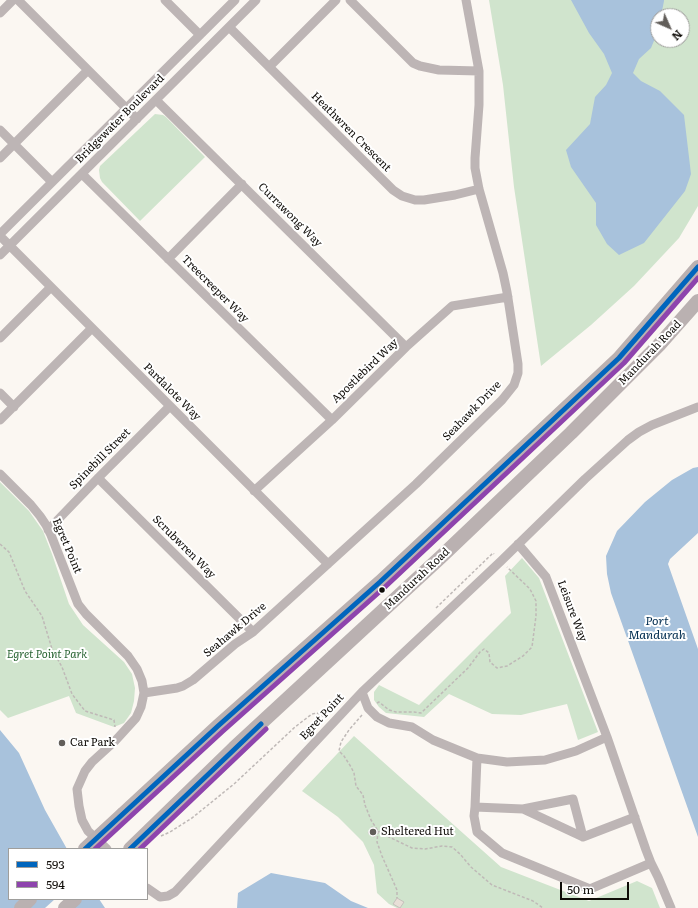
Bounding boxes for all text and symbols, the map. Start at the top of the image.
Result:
north arrow [650,8,690,48]
text: N [669,27,687,45]
street label: Bridgewater Boulevard [73,72,167,166]
street label: Heathwren Crescent [308,89,394,175]
street label: Currawong Way [255,180,325,250]
street label: Treecreeper Way [179,253,251,325]
street label: Mandurah Road [616,318,684,388]
street label: Apostlebird Way [329,336,401,406]
street label: Pardalote Way [141,361,203,423]
street label: Seahawk Drive [440,378,504,444]
street label: Spinebill Street [67,426,133,492]
street label: Scrubwren Way [150,513,218,581]
street label: Egret Point [49,516,85,576]
street label: Mandurah Road [382,545,452,613]
street label: Leisure Way [554,578,590,644]
unlabelled marker [377,585,387,595]
street label: Seahawk Drive [201,600,269,660]
water label: Port Mandurah [628,614,686,642]
park label: Egret Point Park [7,648,87,662]
street label: Egret Point [297,691,347,743]
place label: Car Park [70,736,115,750]
marker: Car Park [57,738,67,748]
place label: Sheltered Hut [381,825,454,839]
marker: Sheltered Hut [368,827,378,837]
legend [8,848,148,900]
text: 593 [46,855,65,873]
scale bar [562,874,631,900]
text: 594 [46,875,65,893]
text: 50 m [567,880,594,898]

